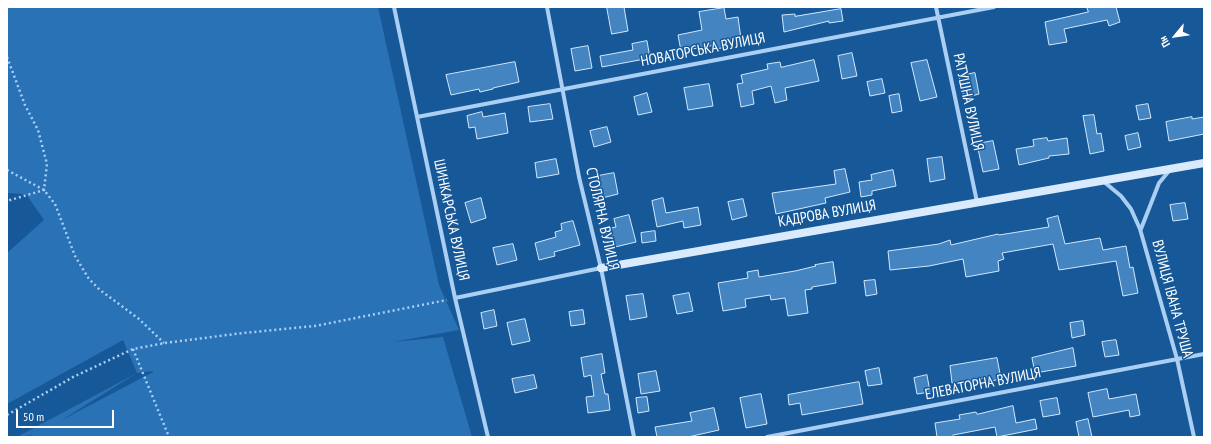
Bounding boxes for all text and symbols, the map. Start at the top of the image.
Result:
north arrow [1155,16,1195,56]
street label: НОВАТОРСЬКА ВУЛИЦЯ [639,29,767,71]
text: Пн [1156,34,1173,50]
street label: РАТУШНА ВУЛИЦЯ [949,52,987,152]
street label: ШИНКАРСЬКА ВУЛИЦЯ [429,158,473,282]
street label: СТОЛЯРНА ВУЛИЦЯ [581,166,623,272]
street label: КАДРОВА ВУЛИЦЯ [777,197,877,231]
street label: ВУЛИЦЯ ІВАНА ТРУША [1148,238,1196,360]
street label: ЕЛЕВАТОРНА ВУЛИЦЯ [923,364,1043,404]
scale bar [18,402,116,428]
text: 50 m [23,409,44,424]

